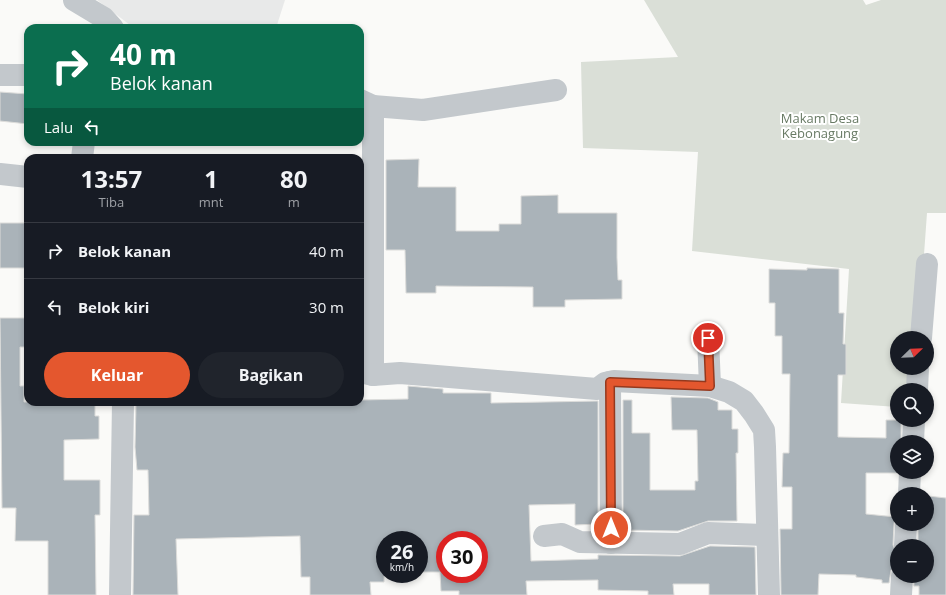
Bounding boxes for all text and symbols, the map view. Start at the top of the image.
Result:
text: 40 m [110,35,177,73]
icon: right [44,40,96,92]
text: Belok kanan [110,71,213,95]
park label: Makam Desa Kebonagung [781,109,859,142]
icon: left [81,116,103,138]
text: Lalu [44,117,73,137]
text: 13:57 [81,162,142,195]
text: 1 [204,162,218,195]
text: 80 [280,162,307,195]
text: Tiba [99,193,124,211]
text: mnt [199,193,223,211]
text: m [288,193,300,211]
icon: right [44,240,66,262]
text: Belok kanan [78,241,171,261]
text: 40 m [309,241,344,261]
icon: left [44,296,66,318]
text: Belok kiri [78,297,149,317]
text: 30 m [309,297,344,317]
pin [691,321,725,355]
icon: arrive [697,327,719,349]
north arrow [890,331,934,375]
map controls [890,331,934,583]
button: Keluar [44,352,190,398]
button: Bagikan [198,352,344,398]
button: search [890,383,934,427]
button: layers [890,435,934,479]
button: + [890,487,934,531]
position arrow [590,507,632,549]
speed limit sign: 30 [436,531,488,583]
text: 26 [391,538,413,565]
button: − [890,539,934,583]
text: km/h [390,560,414,574]

